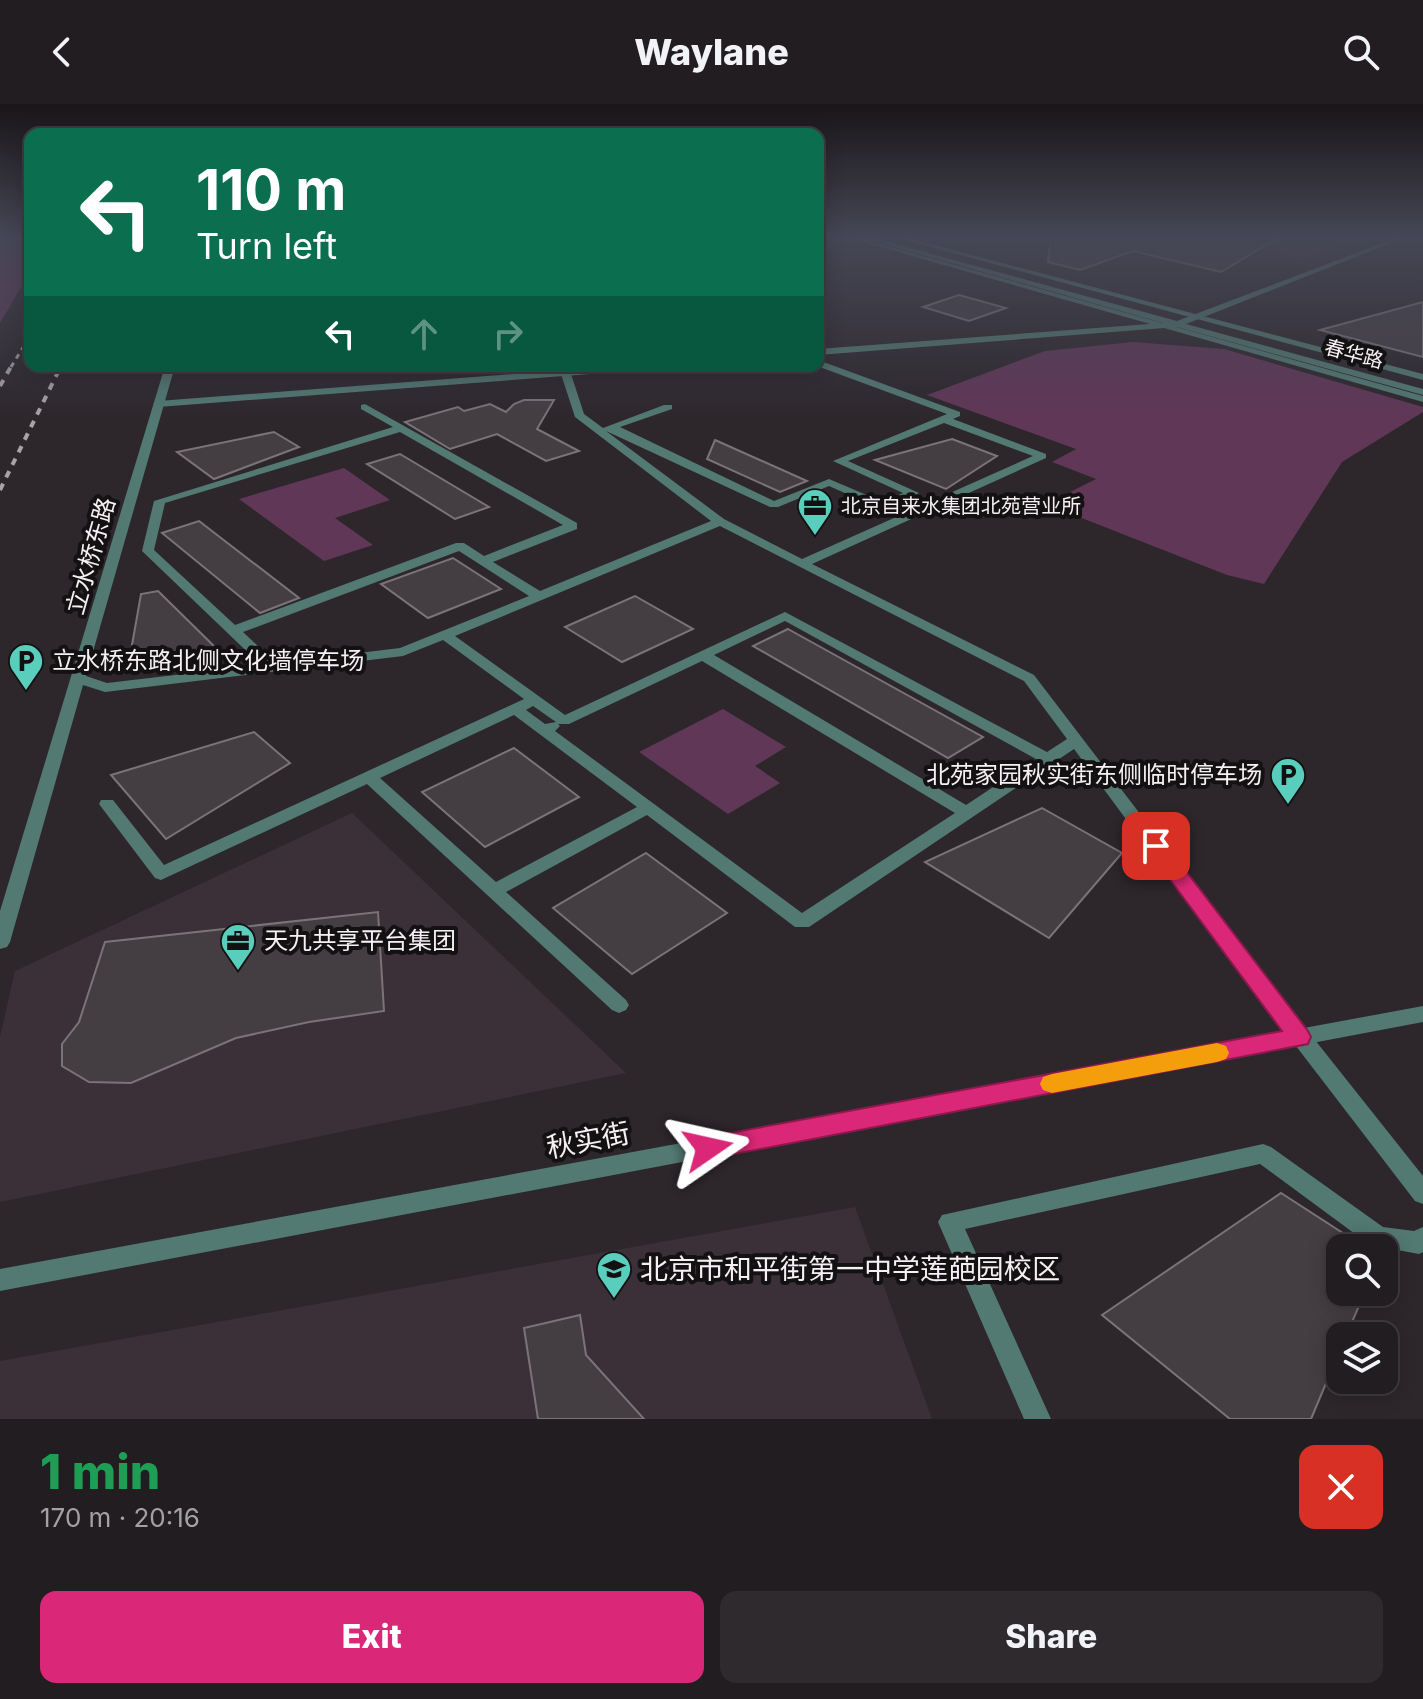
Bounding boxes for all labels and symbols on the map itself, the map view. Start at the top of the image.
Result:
street label: 春华路 [1322,335,1386,373]
office icon: 北京自来水集团北苑营业所 [796,487,834,537]
street label: 立水桥东路 [60,494,121,618]
place label: 北京自来水集团北苑营业所 [841,494,1081,518]
parking icon: 立水桥东路北侧文化墙停车场 [7,642,45,692]
place label: 立水桥东路北侧文化墙停车场 [52,646,364,675]
parking icon: 北苑家园秋实街东侧临时停车场 [1269,756,1307,806]
place label: 北苑家园秋实街东侧临时停车场 [926,760,1262,789]
pin [1122,812,1190,880]
office icon: 天九共享平台集团 [219,922,257,972]
place label: 天九共享平台集团 [264,926,456,955]
position arrow [666,1106,750,1190]
street label: 秋实街 [544,1115,632,1165]
school or university icon: 北京市和平街第一中学莲葩园校区 [595,1250,633,1300]
place label: 北京市和平街第一中学莲葩园校区 [640,1252,1060,1286]

